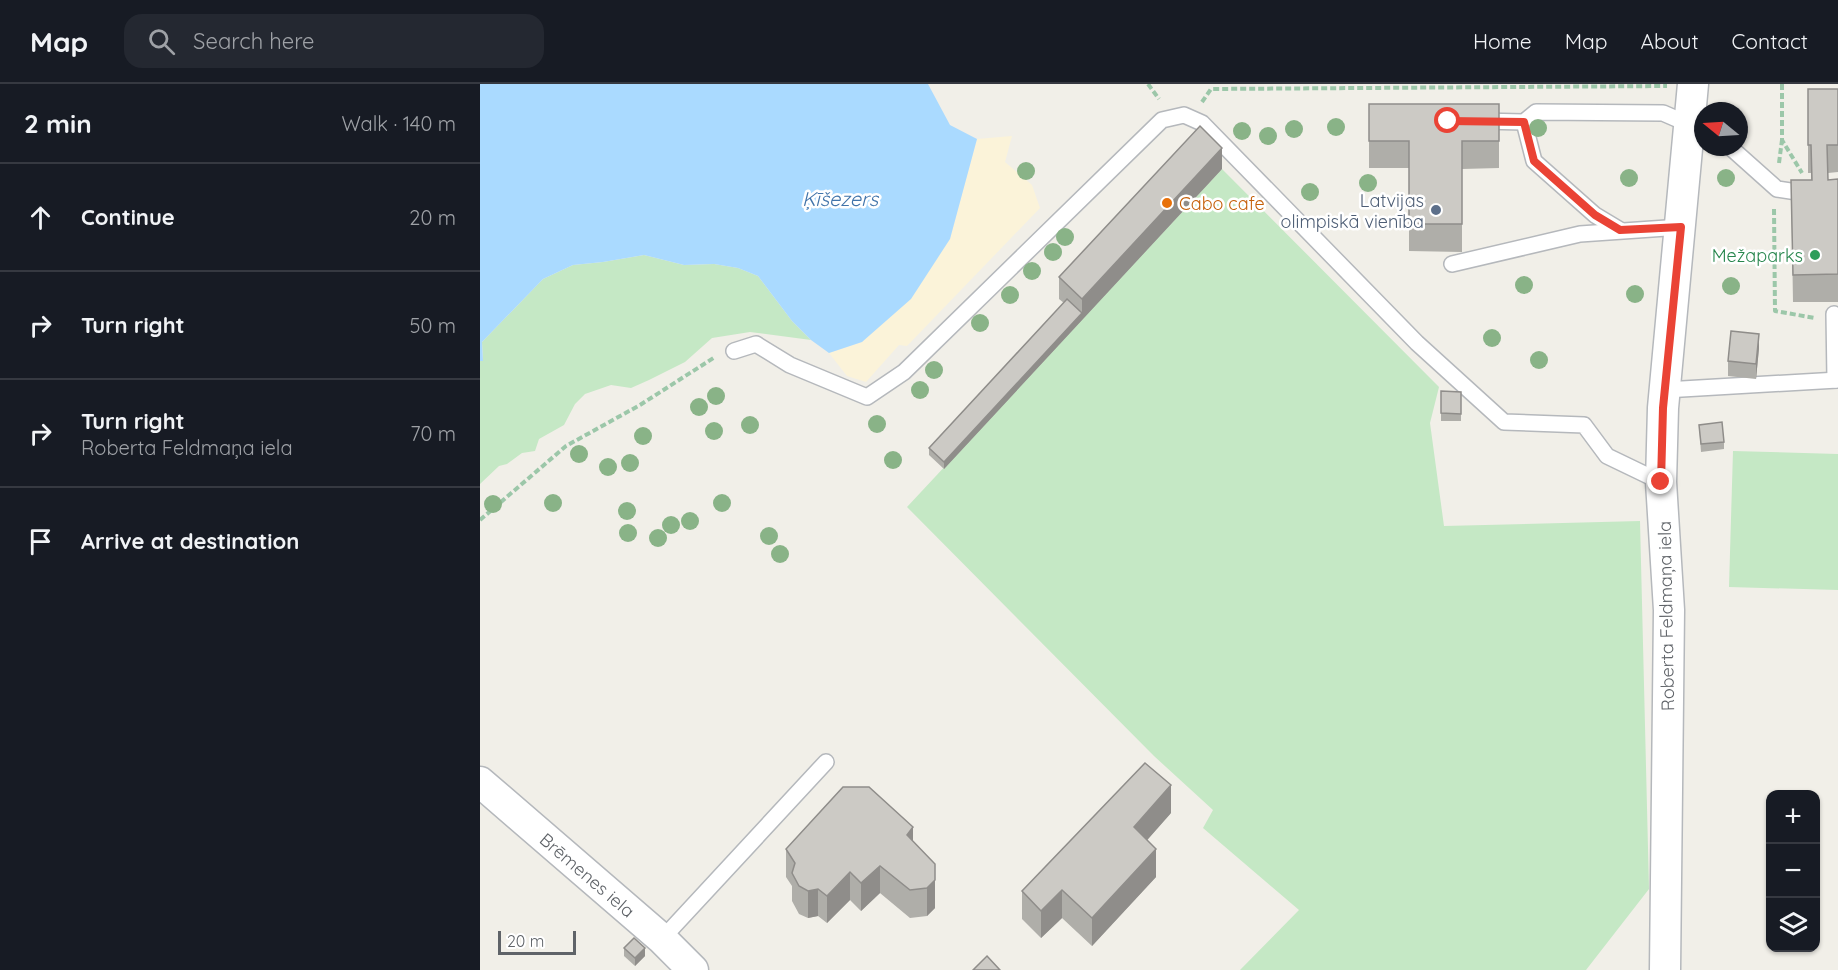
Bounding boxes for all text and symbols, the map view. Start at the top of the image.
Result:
search box [124,14,544,68]
text: Map [30,24,88,59]
icon: search [145,25,178,58]
text: Search here [193,27,315,55]
text: Home [1473,28,1532,54]
text: Map [1565,28,1608,54]
text: About [1641,28,1699,54]
text: Contact [1732,28,1808,54]
north arrow [1694,102,1748,156]
text: 2 min [24,107,92,140]
route start [1434,107,1460,133]
text: Walk · 140 m [341,111,456,136]
water label: Ķīšezers [802,186,880,211]
place label: Latvijas olimpiskā vienība [1281,189,1424,233]
place label: Cabo cafe [1179,192,1265,215]
marker: Cabo cafe [1160,196,1174,210]
icon: ahead [24,201,57,234]
text: Continue [81,203,175,231]
marker: Latvijas olimpiskā vienība [1429,203,1443,217]
text: 20 m [409,205,456,230]
place label: Mežaparks [1712,244,1803,267]
marker: Mežaparks [1808,248,1822,262]
icon: right [24,309,57,342]
text: Turn right [81,311,185,339]
text: 50 m [410,313,456,338]
text: Turn right [81,407,185,435]
icon: right [24,417,57,450]
text: 70 m [410,421,456,446]
text: Roberta Feldmaņa iela [81,435,293,460]
route end [1647,468,1673,494]
street label: Roberta Feldmaņa iela [1653,521,1679,711]
icon: arrive [24,525,57,558]
text: Arrive at destination [81,527,299,555]
map controls [1766,790,1820,952]
button: + [1766,790,1820,844]
street label: Brēmenes iela [535,827,640,922]
button: − [1766,844,1820,898]
button: layers [1766,898,1820,952]
scale bar [498,928,576,956]
text: 20 m [507,931,544,951]

